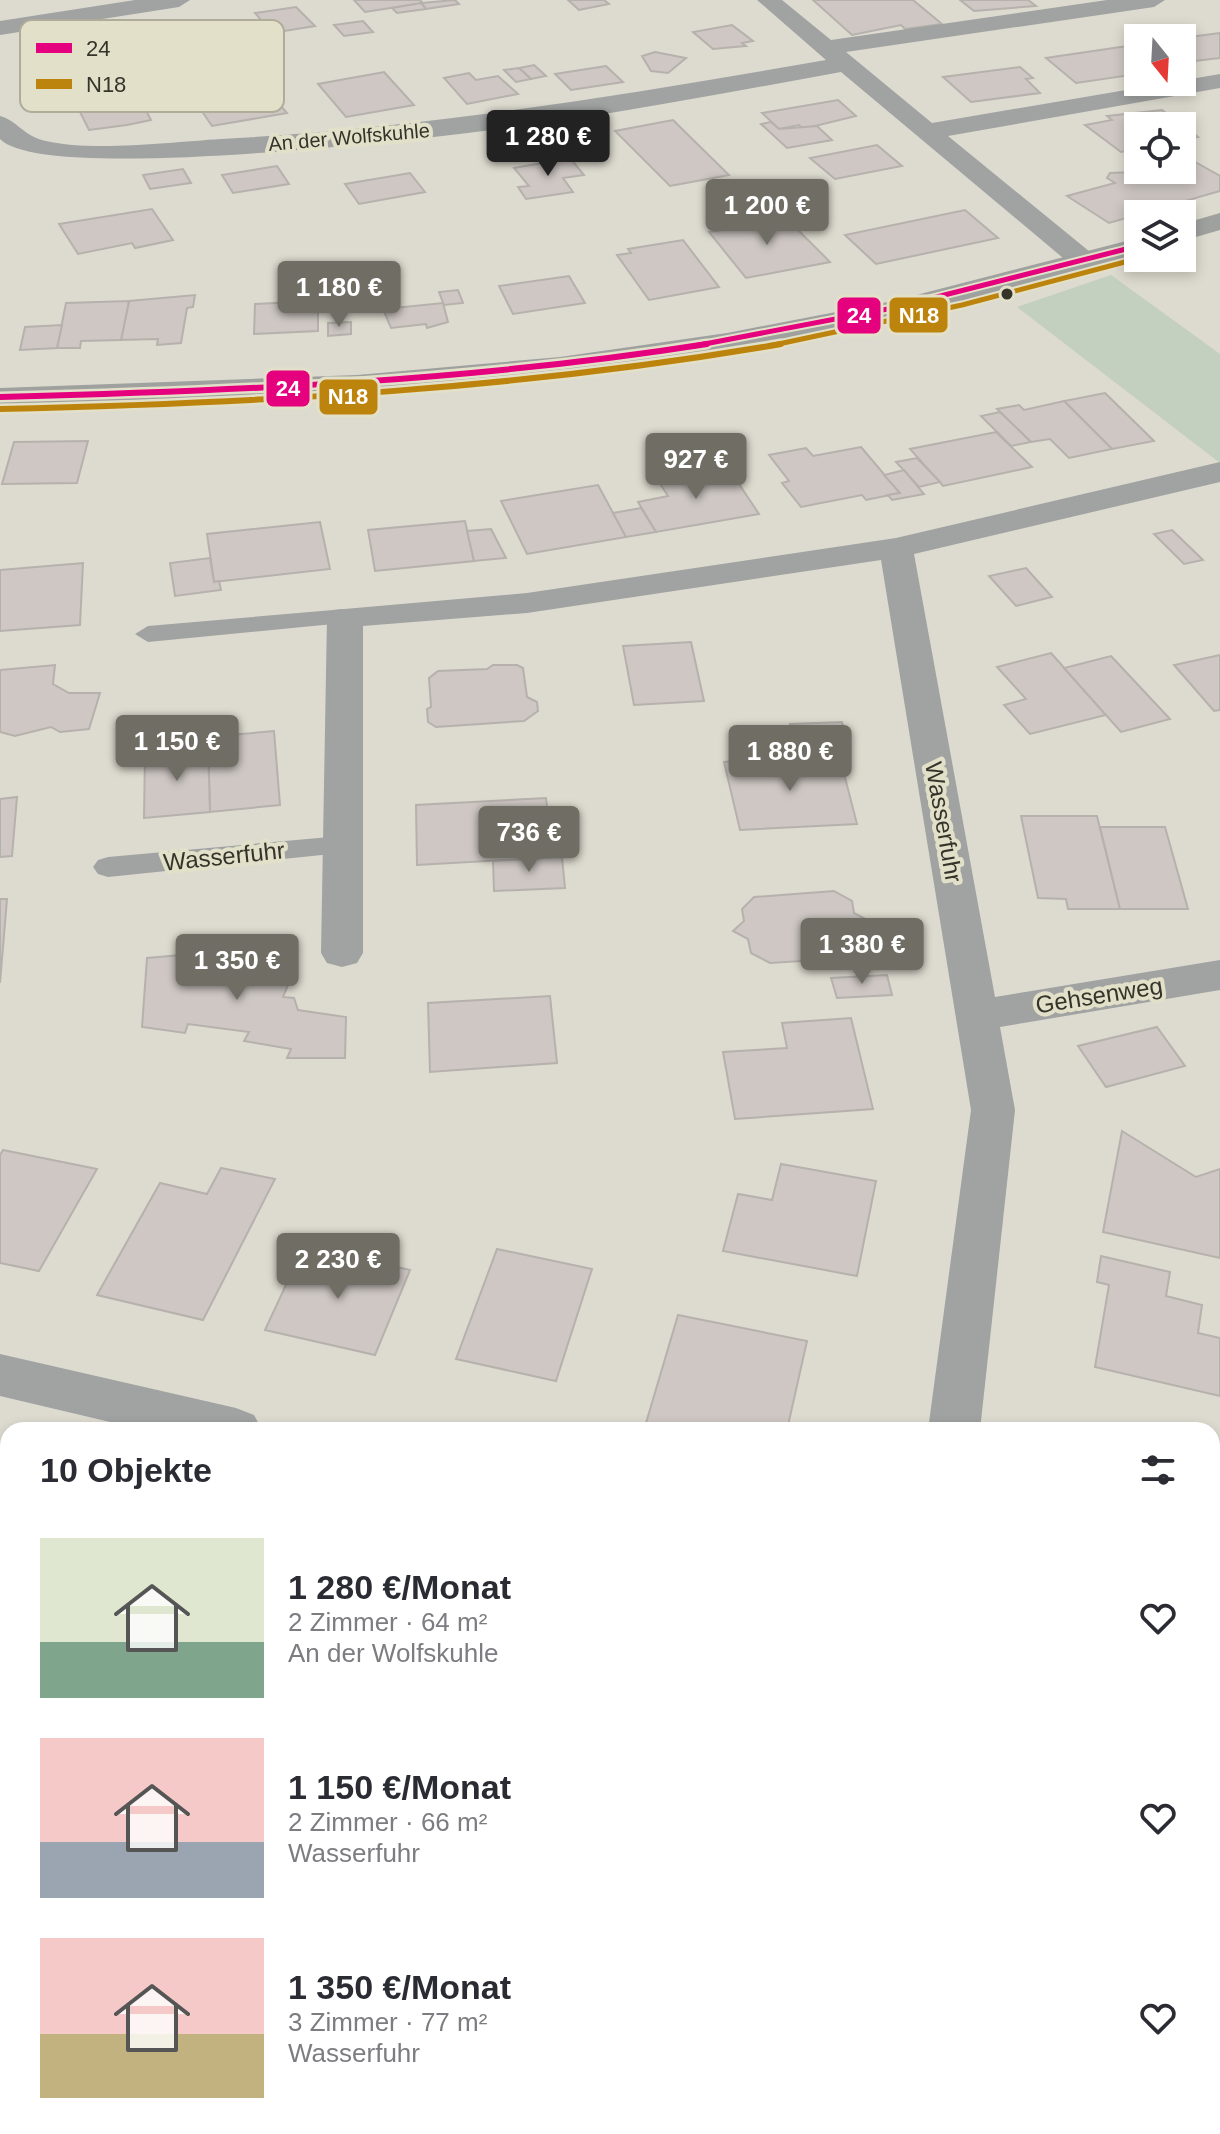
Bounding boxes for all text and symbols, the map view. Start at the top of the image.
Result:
legend [20,20,284,112]
north arrow [1124,24,1196,96]
map controls [1124,24,1196,272]
text: 24 [86,36,110,61]
text: N18 [86,72,126,97]
pin: 1 280 € [474,110,622,178]
button: locate [1124,112,1196,184]
street label: An der Wolfskuhle [267,119,431,155]
text: 1 280 € [505,121,591,151]
pin: 1 200 € [693,179,841,247]
text: 1 200 € [724,190,810,220]
button: layers [1124,200,1196,272]
pin: 1 180 € [265,261,413,329]
text: 1 180 € [296,272,382,302]
unlabelled marker [999,286,1015,302]
line badge: 24 [836,296,882,335]
line badge: N18 [888,296,949,334]
text: 24 [847,303,872,328]
text: N18 [899,303,939,328]
line badge: 24 [265,369,311,408]
text: 24 [276,376,301,401]
line badge: N18 [318,378,379,416]
text: N18 [328,384,368,409]
pin: 927 € [640,433,752,501]
text: 927 € [663,444,729,474]
pin: 1 150 € [103,715,251,783]
pin: 1 880 € [716,725,864,793]
text: 1 150 € [134,726,220,756]
text: 1 880 € [747,736,833,766]
street label: Wasserfuhr [920,760,968,884]
pin: 736 € [473,806,585,874]
text: 736 € [496,817,562,847]
street label: Wasserfuhr [162,836,286,876]
pin: 1 380 € [788,918,936,986]
text: 1 380 € [819,929,905,959]
pin: 1 350 € [163,934,311,1002]
text: 1 350 € [194,945,280,975]
street label: Gehsenweg [1034,972,1164,1018]
pin: 2 230 € [264,1233,412,1301]
text: 2 230 € [295,1244,381,1274]
icon: filters [1136,1448,1180,1492]
text: 10 Objekte [40,1451,212,1489]
text: 1 280 €/Monat [288,1568,511,1606]
icon: home [104,1570,200,1666]
icon: heart [1136,1596,1180,1640]
text: 2 Zimmer · 64 m² [288,1607,487,1637]
text: An der Wolfskuhle [288,1638,499,1668]
text: 1 150 €/Monat [288,1768,511,1806]
icon: home [104,1770,200,1866]
icon: heart [1136,1796,1180,1840]
text: 2 Zimmer · 66 m² [288,1807,487,1837]
text: Wasserfuhr [288,1838,420,1868]
text: 1 350 €/Monat [288,1968,511,2006]
icon: home [104,1970,200,2066]
icon: heart [1136,1996,1180,2040]
text: 3 Zimmer · 77 m² [288,2007,487,2037]
text: Wasserfuhr [288,2038,420,2068]

